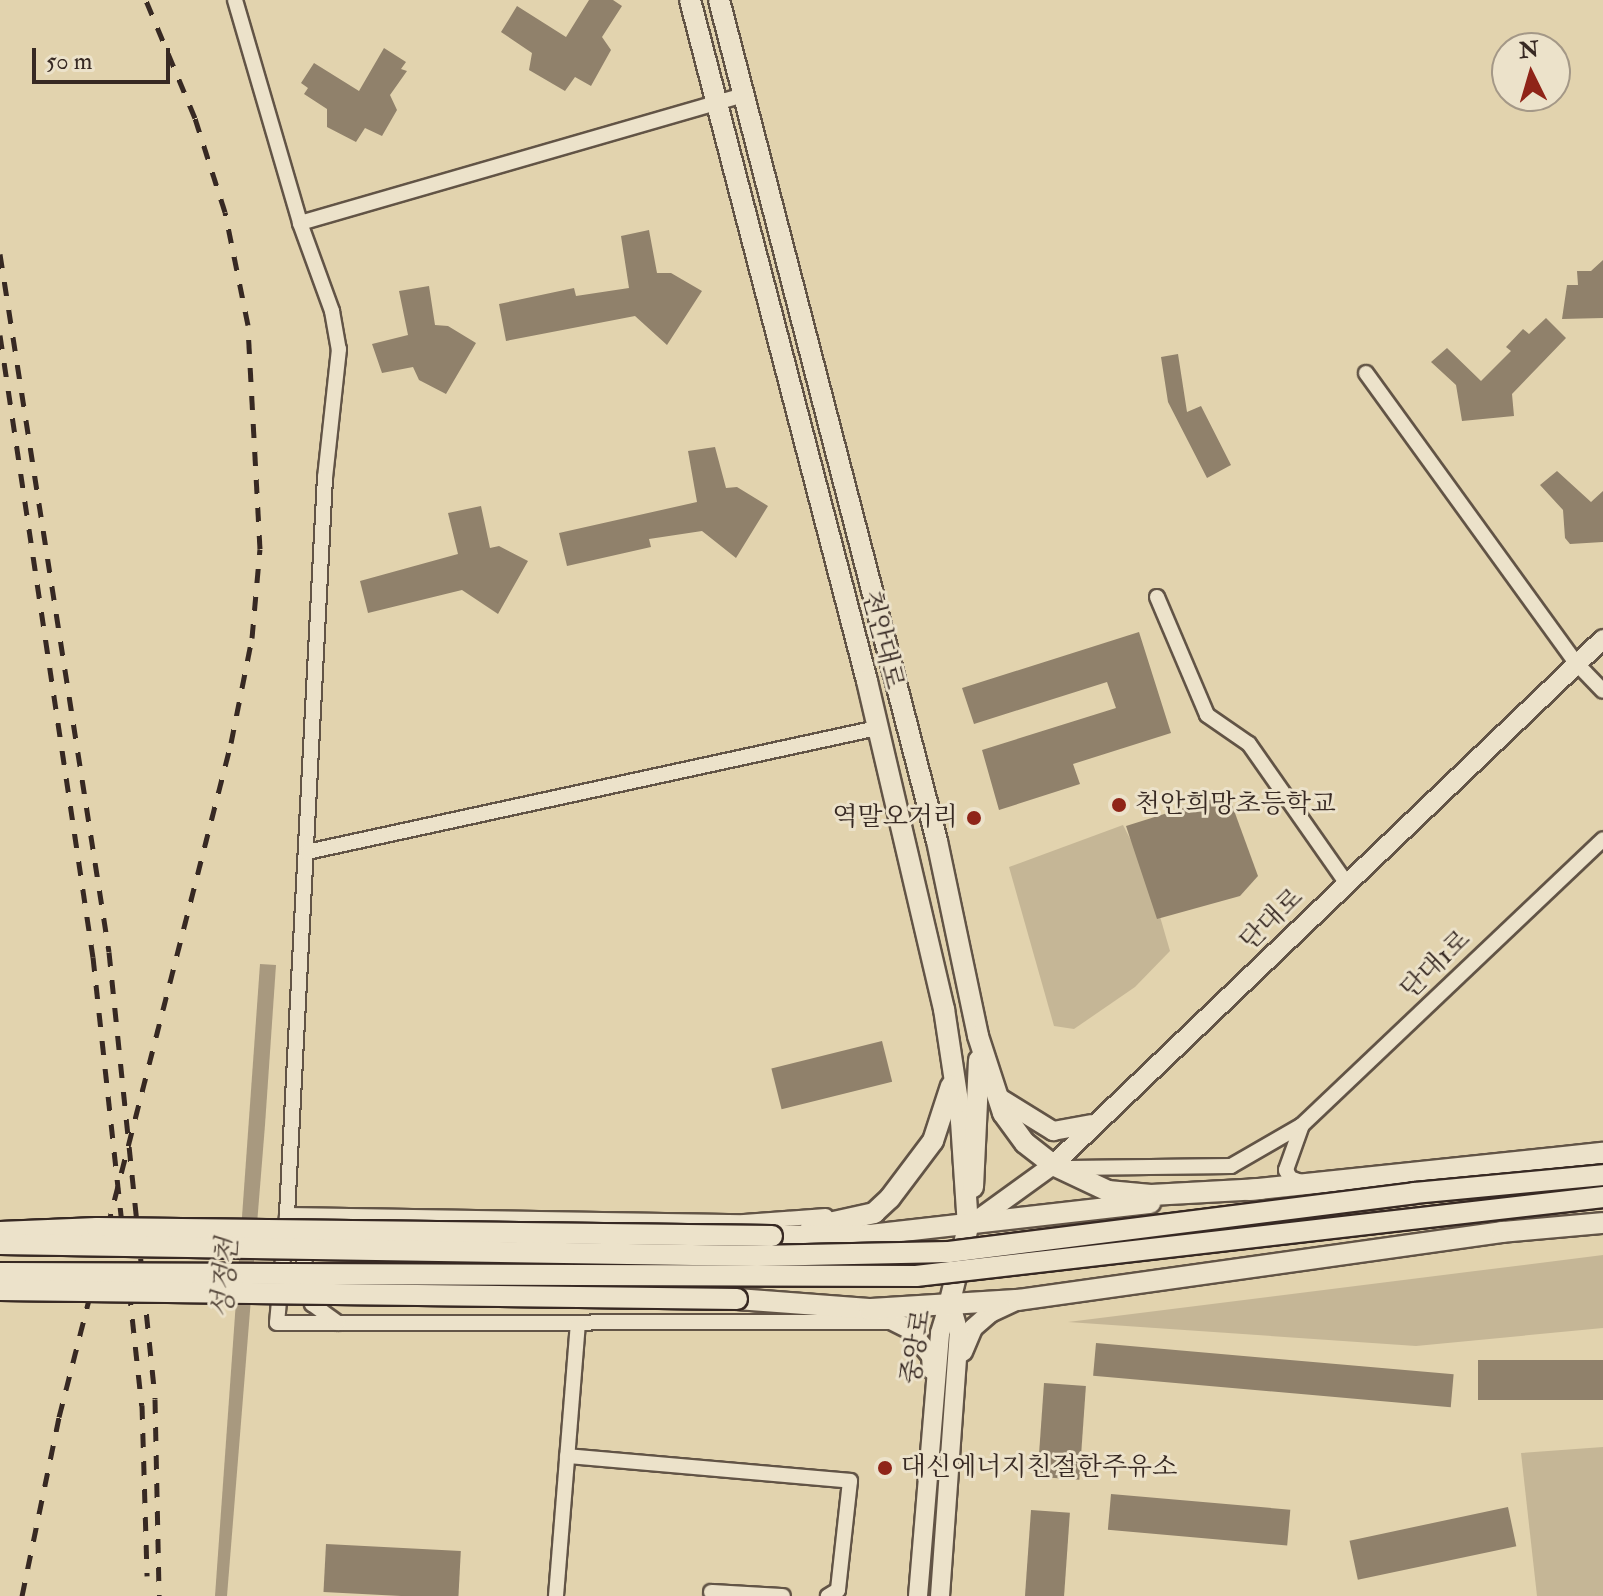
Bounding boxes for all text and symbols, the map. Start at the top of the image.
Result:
scale bar [36,32,174,82]
north arrow [1491,32,1571,112]
text: N [1518,35,1540,65]
text: 50 m [46,46,92,77]
street label: 천안대로 [855,587,909,693]
place label: 천안희망초등학교 [1135,789,1336,821]
marker: 천안희망초등학교 [1110,796,1128,814]
place label: 역말오거리 [832,802,958,834]
marker: 역말오거리 [965,809,983,827]
street label: 단대로 [1234,883,1310,957]
street label: 단대1로 [1395,924,1477,1006]
water label: 성정천 [206,1236,246,1320]
street label: 중앙로 [896,1307,938,1387]
place label: 대신에너지친절한주유소 [901,1452,1177,1484]
marker: 대신에너지친절한주유소 [876,1459,894,1477]

